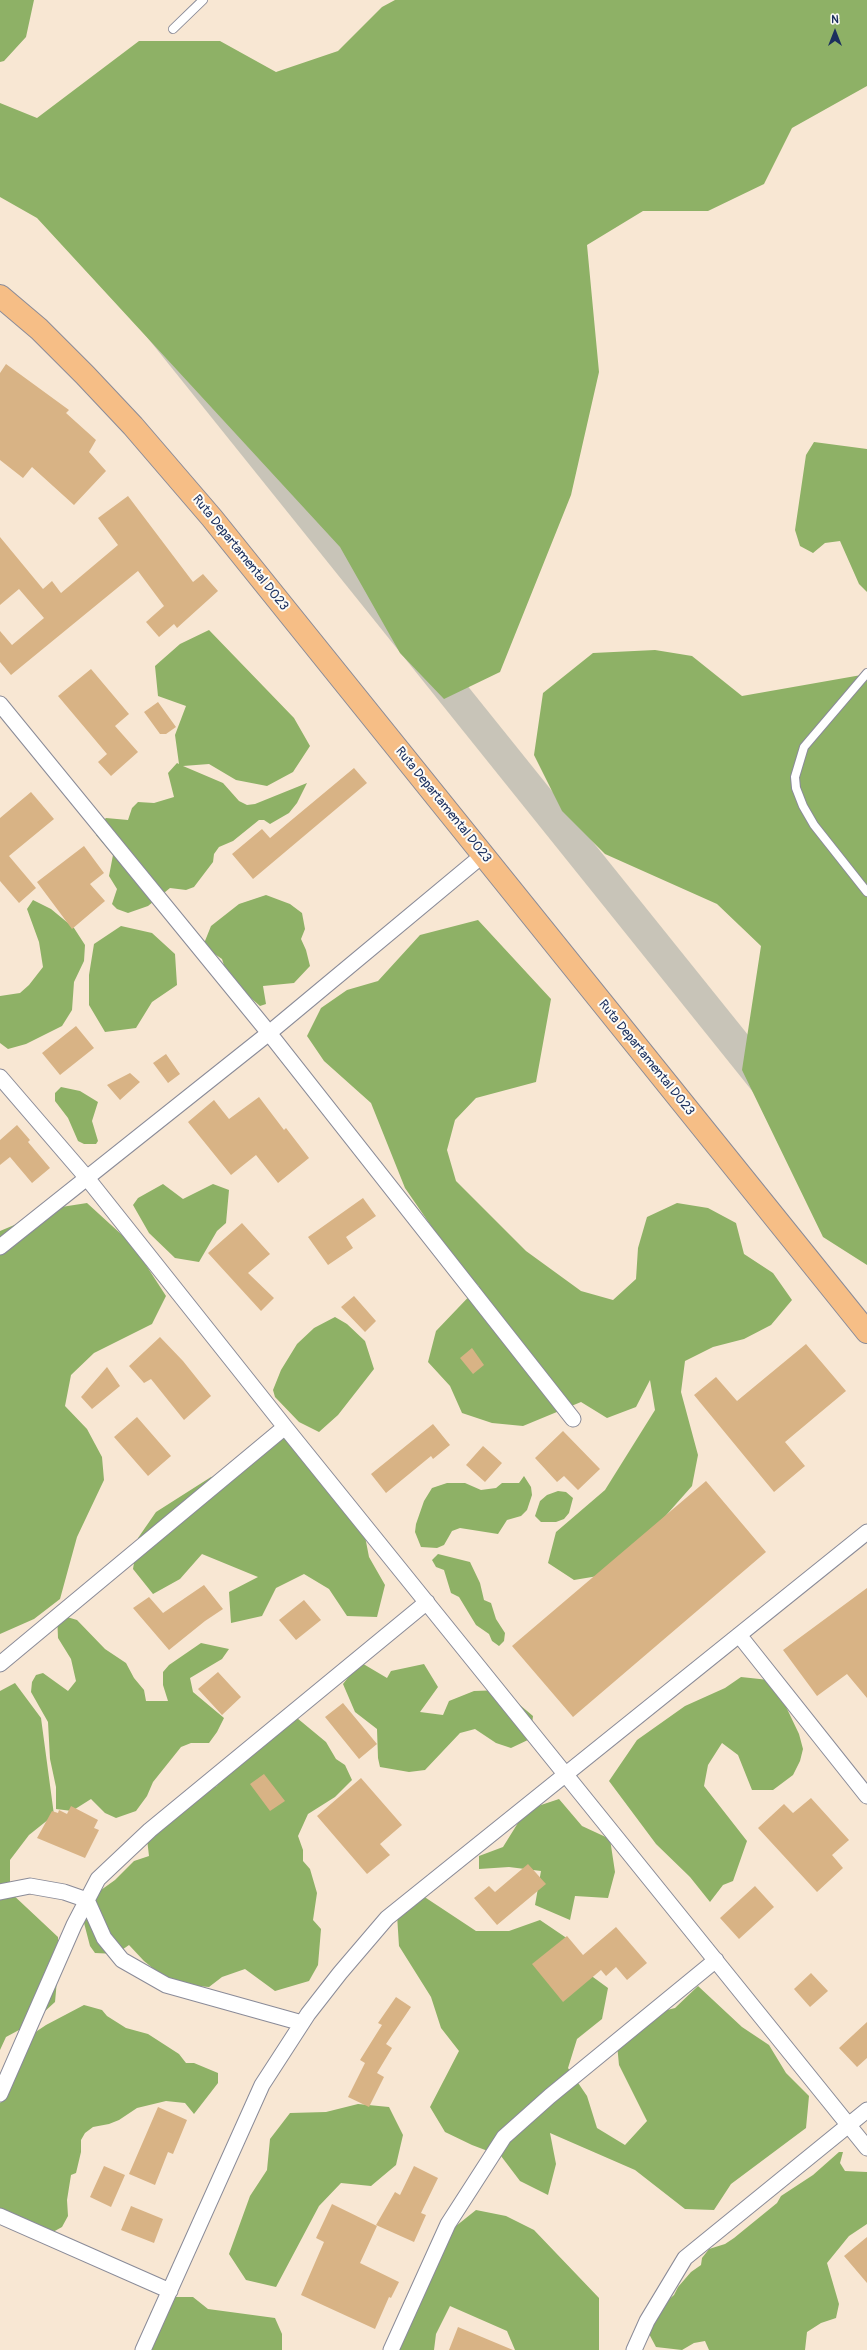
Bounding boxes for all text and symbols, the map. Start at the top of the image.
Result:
north arrow [815,12,855,52]
text: N [831,13,839,26]
street label: Ruta Departamental D023 [189,492,291,614]
street label: Ruta Departamental D023 [392,744,494,866]
street label: Ruta Departamental D023 [595,997,697,1119]

